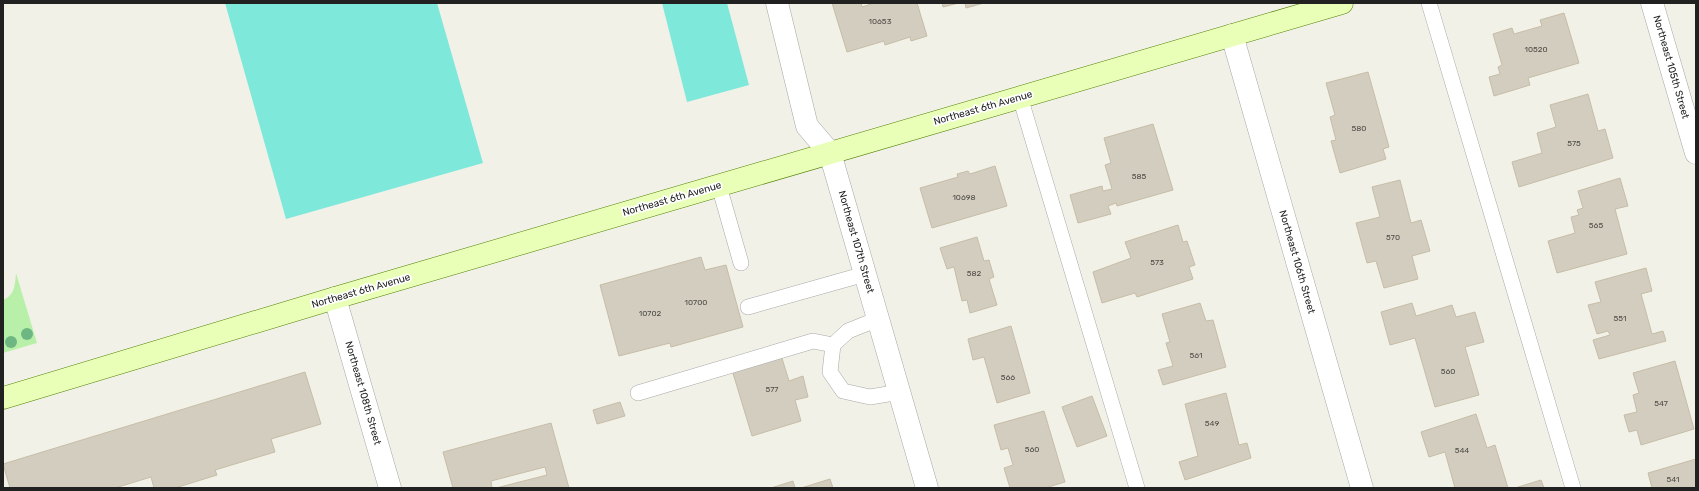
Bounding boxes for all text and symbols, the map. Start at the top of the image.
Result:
street label: Northeast 105th Street [1650,14,1692,120]
house number: 10653 [869,17,892,26]
house number: 10520 [1524,45,1548,54]
street label: Northeast 6th Avenue [932,88,1034,128]
house number: 580 [1352,124,1366,133]
house number: 575 [1567,139,1581,148]
house number: 585 [1132,172,1147,181]
street label: Northeast 6th Avenue [621,179,723,219]
street label: Northeast 107th Street [836,189,876,295]
house number: 10698 [952,193,976,202]
street label: Northeast 106th Street [1276,209,1318,315]
house number: 565 [1589,221,1603,230]
house number: 570 [1386,233,1400,242]
house number: 573 [1150,258,1164,267]
house number: 582 [967,269,982,278]
street label: Northeast 6th Avenue [310,271,412,311]
house number: 10700 [685,298,707,307]
house number: 10702 [639,309,661,318]
house number: 551 [1614,314,1626,323]
street label: Northeast 108th Street [342,340,384,446]
house number: 561 [1190,351,1202,360]
house number: 560 [1441,367,1455,376]
house number: 566 [1001,373,1015,382]
house number: 577 [766,385,778,394]
house number: 547 [1654,399,1668,408]
house number: 549 [1205,419,1219,428]
house number: 560 [1025,445,1039,454]
house number: 544 [1455,446,1469,455]
house number: 541 [1667,475,1679,484]

